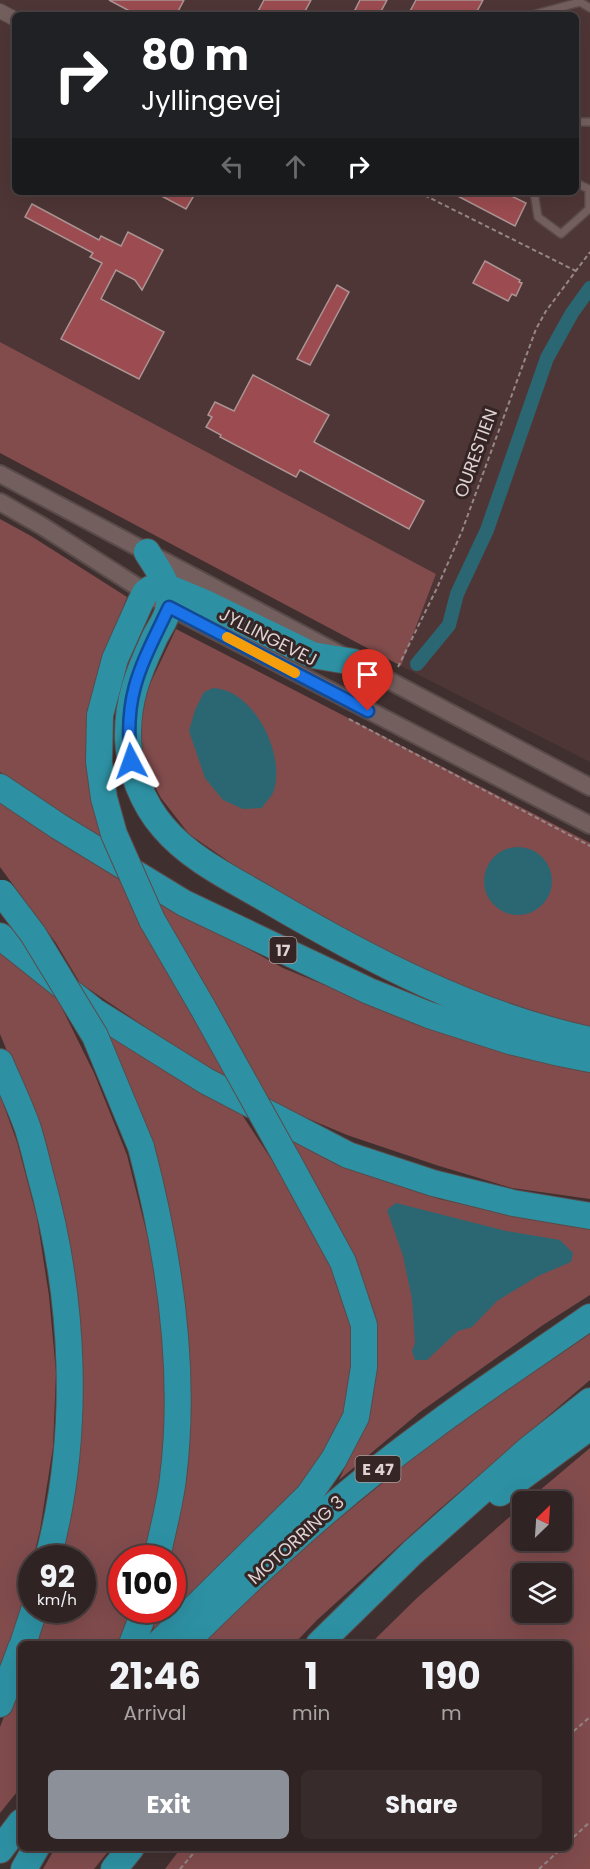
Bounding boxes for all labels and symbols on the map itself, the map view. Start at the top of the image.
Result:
street label: OURESTIEN [448,405,503,501]
street label: JYLLINGEVEJ [215,601,322,672]
pin [342,649,393,711]
position arrow [99,729,163,793]
road number: 17 [270,937,296,963]
road number: E 47 [356,1456,400,1482]
street label: MOTORRING 3 [242,1490,349,1590]
north arrow [512,1491,572,1551]
speed limit sign: 100 [108,1545,186,1623]

